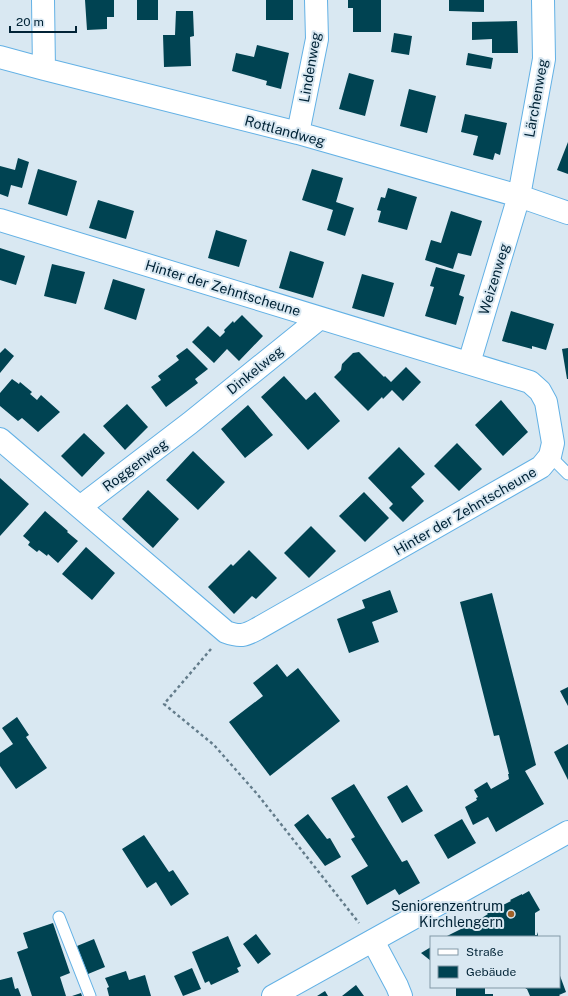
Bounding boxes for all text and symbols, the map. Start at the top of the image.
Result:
scale bar [10,8,76,34]
text: 20 m [16,15,44,29]
street label: Lindenweg [296,30,324,103]
street label: Lärchenweg [521,57,551,139]
street label: Rottlandweg [243,113,327,150]
street label: Weizenweg [476,241,513,317]
street label: Hinter der Zehntscheune [143,257,303,319]
street label: Dinkelweg [223,342,287,398]
street label: Roggenweg [99,435,171,495]
street label: Hinter der Zehntscheune [391,464,539,558]
place label: Seniorenzentrum Kirchlengern [391,898,503,930]
marker: Seniorenzentrum Kirchlengern [506,909,516,919]
legend [430,936,560,988]
text: Straße [466,945,504,959]
text: Gebäude [466,965,516,979]

